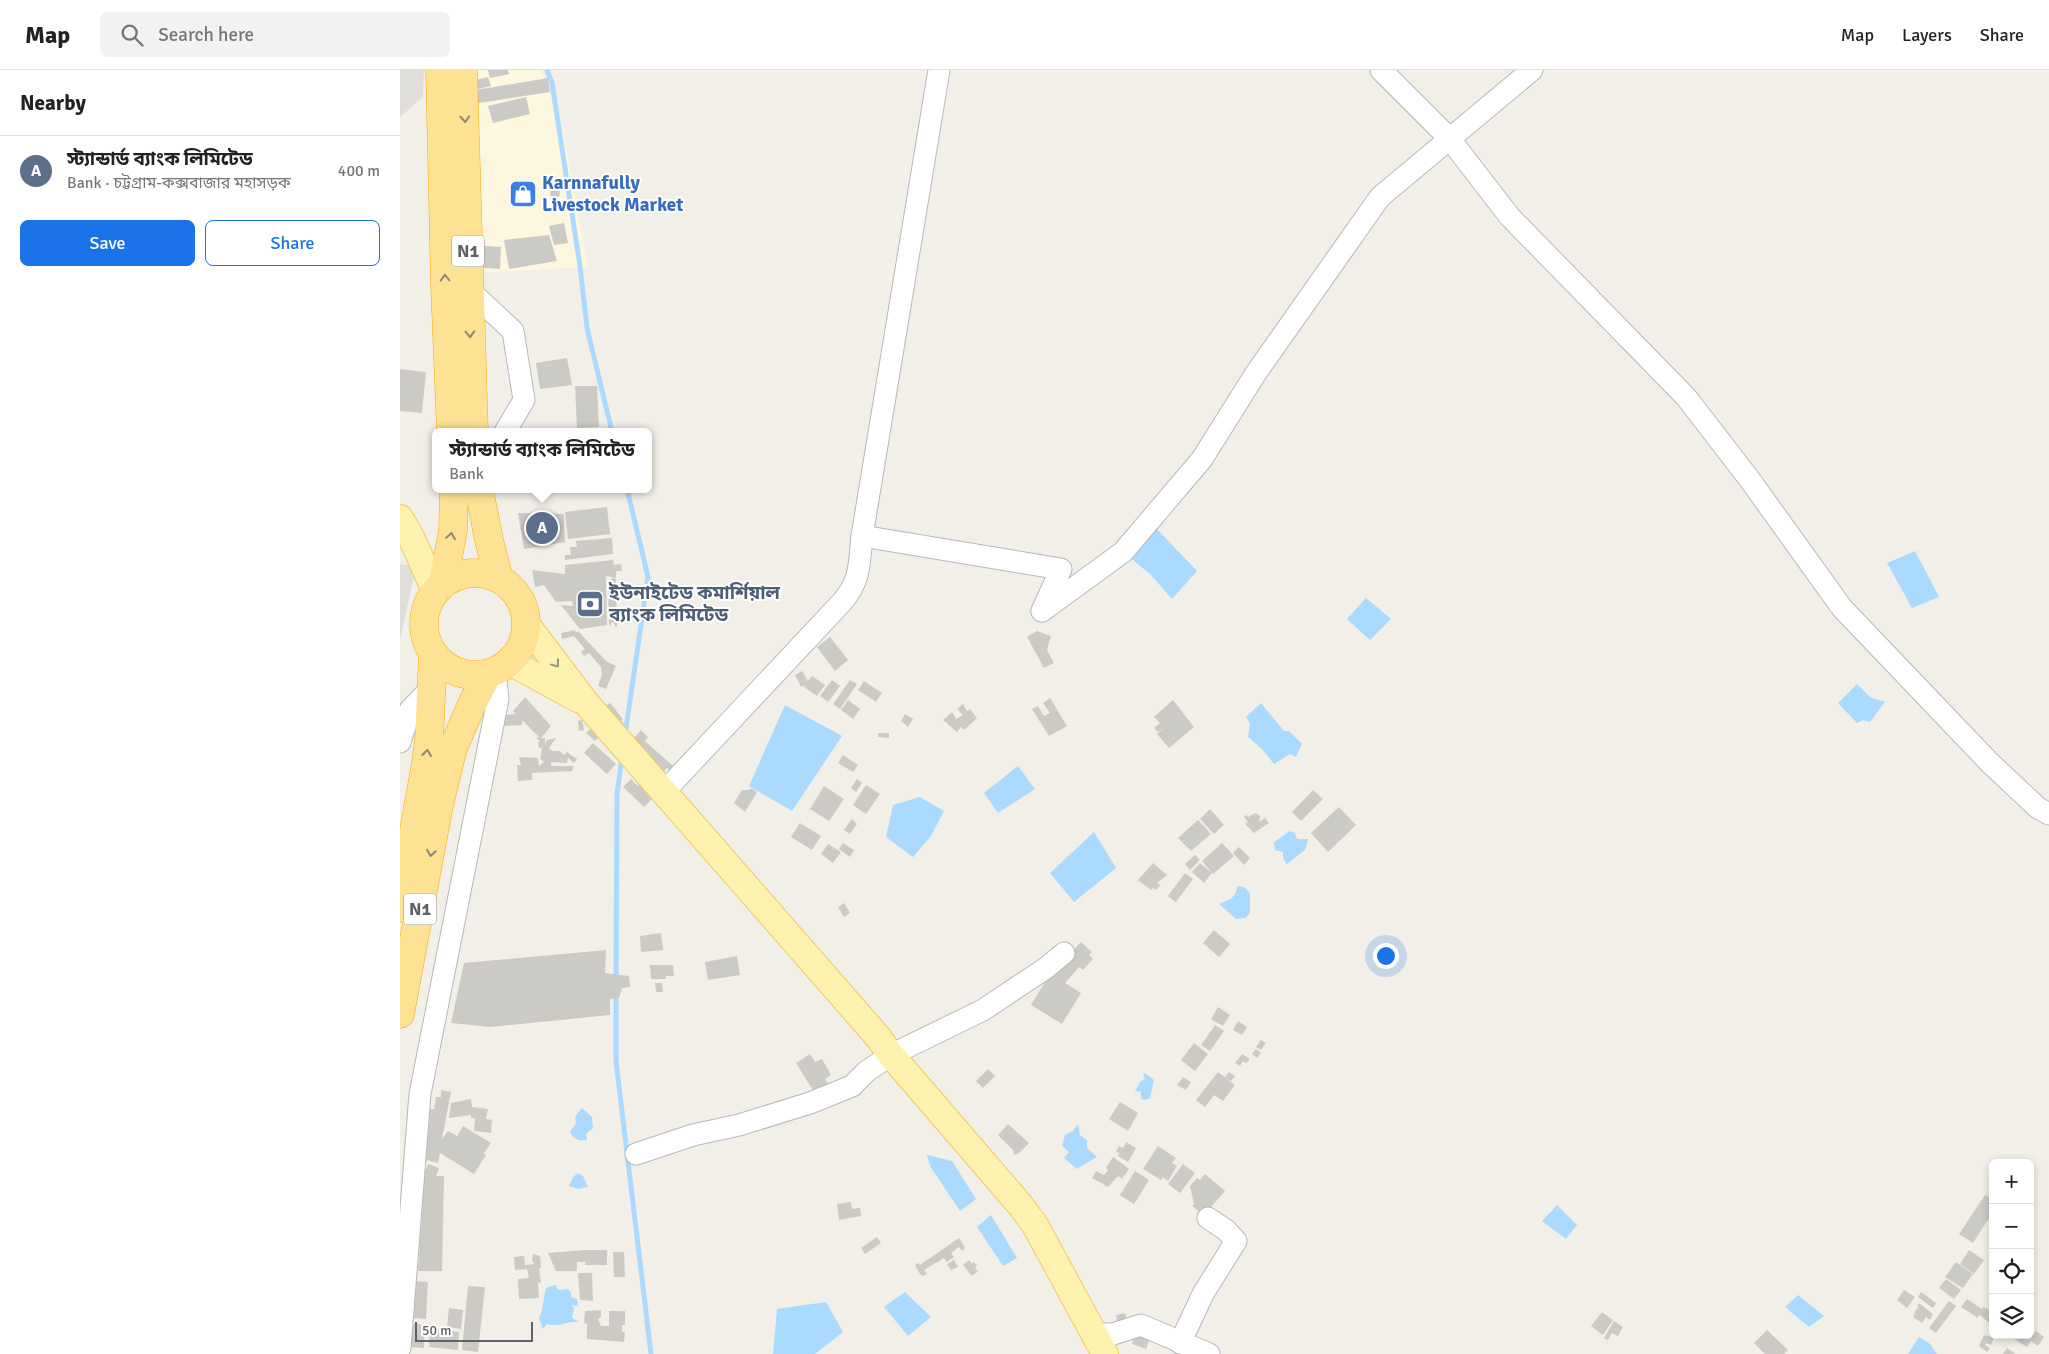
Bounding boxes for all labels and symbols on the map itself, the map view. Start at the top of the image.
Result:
one-way arrow [460,115,470,123]
place label: Karnnafully Livestock Market [542,171,683,217]
shop icon: Karnnafully Livestock Market [508,179,538,209]
road number: N1 [452,236,484,267]
one-way arrow [440,274,450,282]
one-way arrow [465,330,476,338]
pin: A [526,509,558,547]
one-way arrow [446,532,456,541]
place label: ইউনাইটেড কমার্শিয়াল ব্যাংক লিমিটেড [608,581,781,627]
bank icon: ইউনাইটেড কমার্শিয়াল ব্যাংক লিমিটেড [575,589,605,619]
one-way arrow [550,658,559,668]
one-way arrow [421,749,432,757]
one-way arrow [426,848,436,857]
road number: N1 [404,894,436,924]
your location [1373,943,1399,969]
scale bar [415,1319,532,1342]

